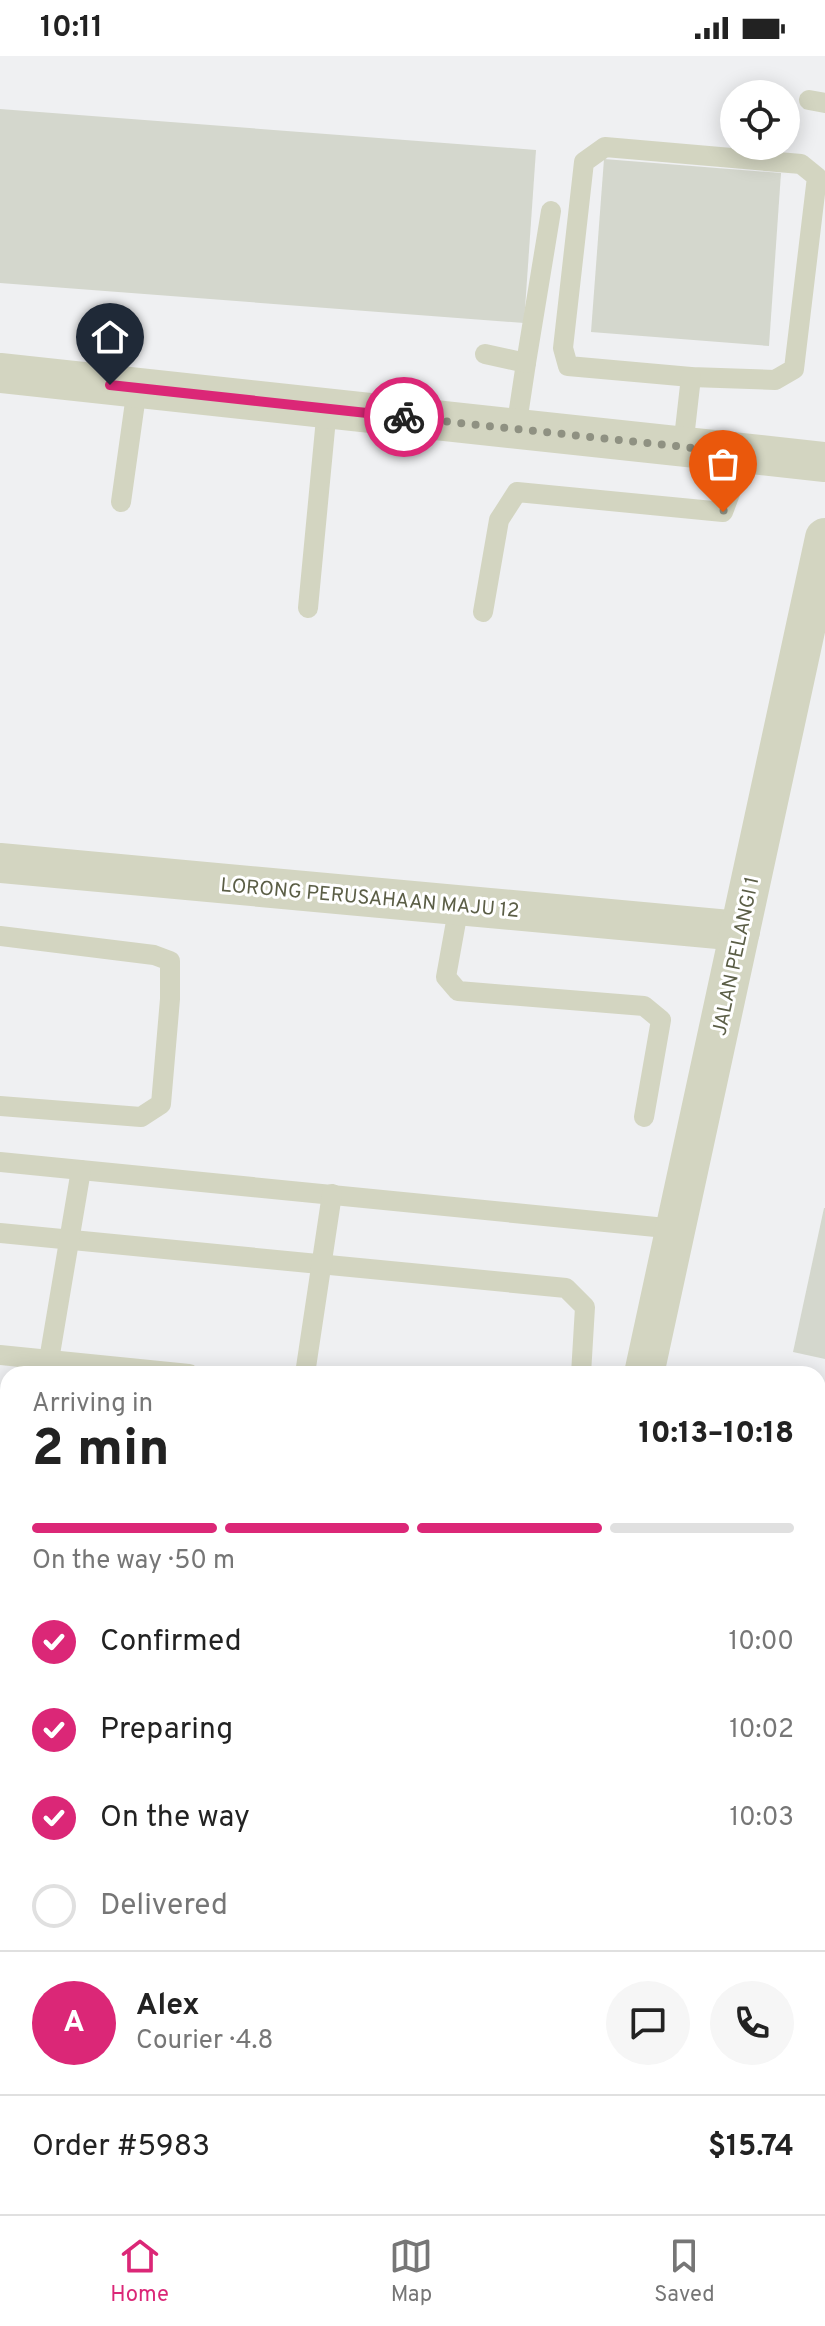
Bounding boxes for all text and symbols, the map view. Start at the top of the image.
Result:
text: 10:11 [40,10,103,47]
map controls [720,80,800,160]
button: locate [720,80,800,160]
pin [76,303,144,385]
icon: home [88,315,132,359]
courier [364,377,444,457]
icon: bike [382,395,426,439]
pin [689,430,757,512]
icon: bag [701,442,745,486]
street label: LORONG PERUSAHAAN MAJU 12 [219,873,520,925]
street label: JALAN PELANGI 1 [707,875,766,1038]
text: Arriving in [32,1388,153,1421]
text: 10:13–10:18 [638,1416,794,1453]
text: 2 min [32,1418,170,1484]
text: On the way · 50 m [32,1545,235,1578]
icon: check [32,1620,76,1664]
text: Confirmed [100,1624,242,1661]
text: 10:00 [729,1626,794,1659]
icon: check [32,1708,76,1752]
text: Preparing [100,1712,233,1749]
text: 10:02 [729,1714,794,1747]
icon: check [32,1796,76,1840]
text: On the way [100,1800,250,1837]
text: 10:03 [729,1802,794,1835]
text: Delivered [100,1888,228,1925]
button: chat [606,1981,690,2065]
button: phone [710,1981,794,2065]
text: Alex [136,1988,200,2025]
text: A [63,2005,85,2042]
text: Courier · 4.8 [136,2025,273,2058]
text: Order #5983 [32,2129,210,2166]
text: $15.74 [708,2129,794,2166]
tab: Home [110,2234,169,2309]
tab: Map [389,2234,433,2309]
tab: Saved [654,2234,715,2309]

